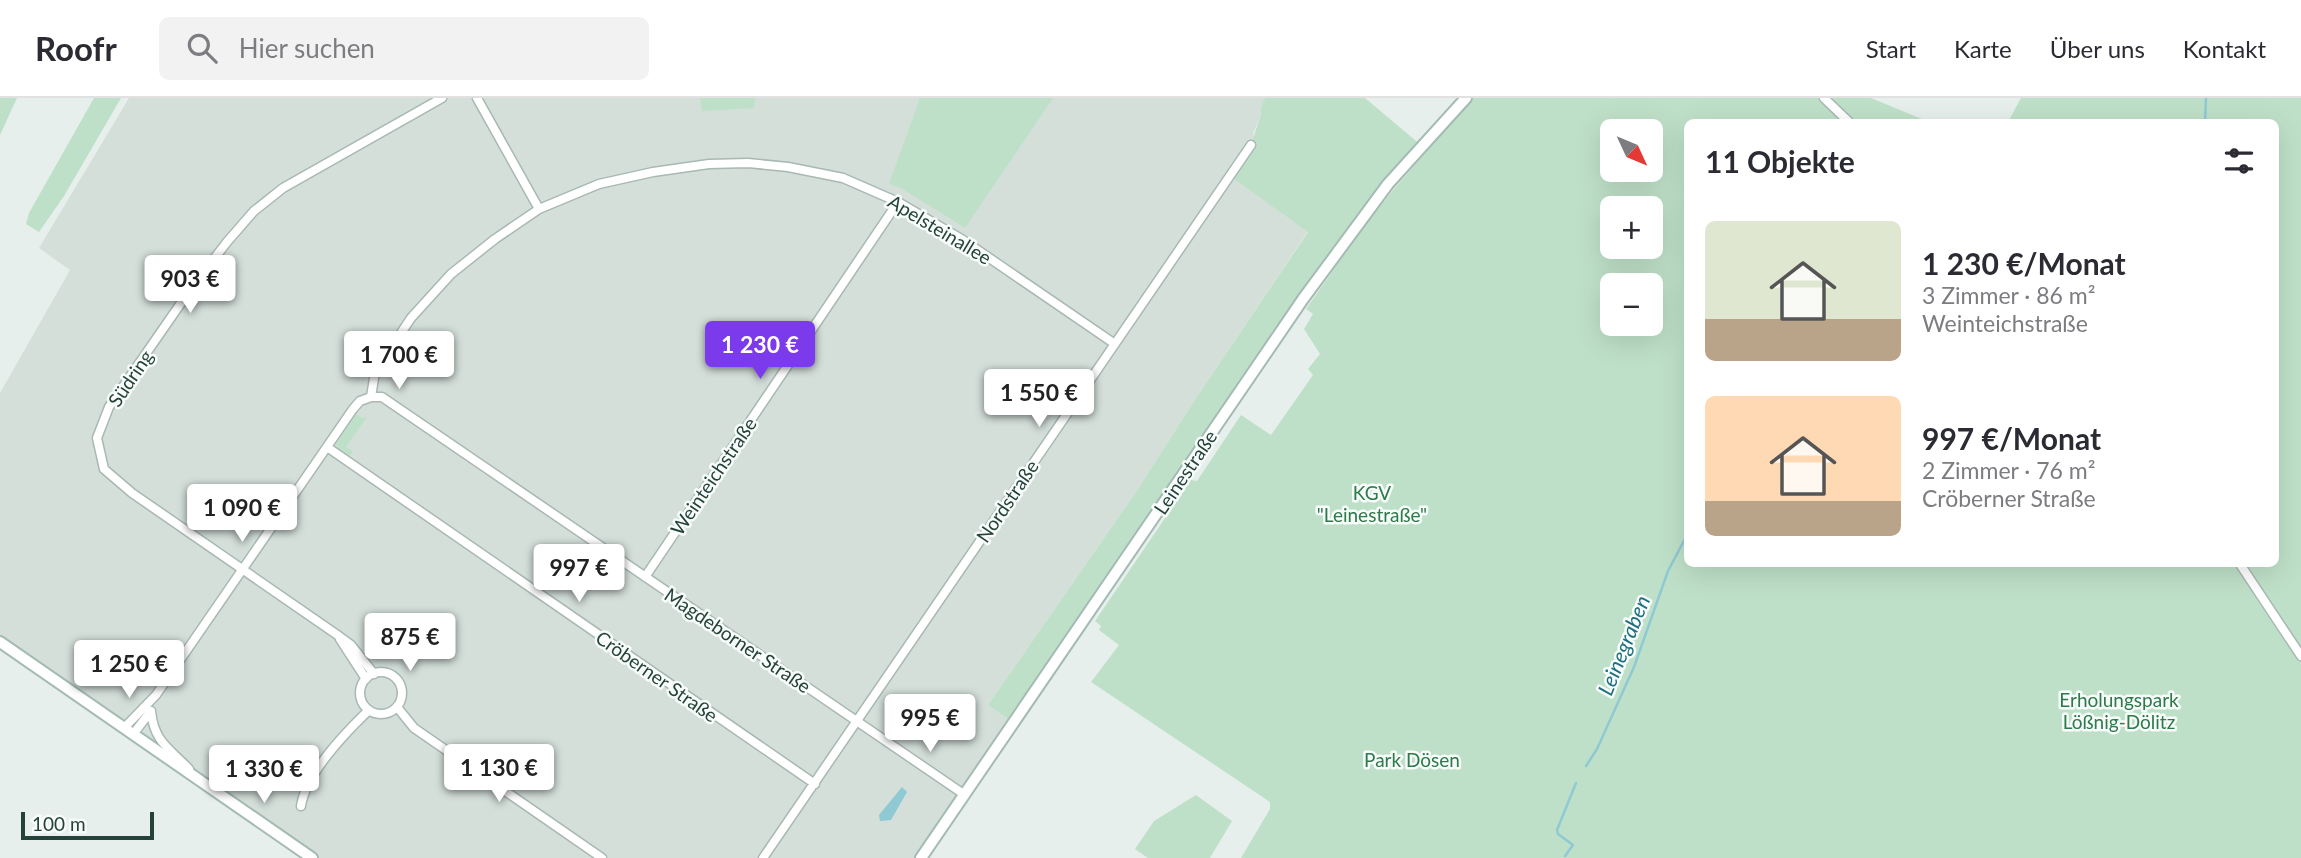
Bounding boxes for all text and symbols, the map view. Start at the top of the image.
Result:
search box [159,17,649,80]
text: Roofr [35,28,117,68]
icon: search [183,29,221,67]
text: Hier suchen [239,32,375,64]
text: Start [1866,34,1916,63]
text: Karte [1954,34,2012,63]
text: Über uns [2050,34,2145,63]
text: Kontakt [2183,34,2266,63]
north arrow [1600,119,1662,182]
map controls [1600,119,1663,336]
icon: filters [2220,142,2258,180]
text: 11 Objekte [1705,143,1855,179]
street label: Apelsteinallee [884,189,996,269]
button: + [1600,196,1663,259]
text: 1 230 €/Monat [1922,245,2126,281]
icon: home [1761,249,1845,333]
pin: 903 € [141,256,239,315]
text: 903 € [161,264,219,292]
button: − [1600,273,1663,336]
text: 3 Zimmer · 86 m² [1922,281,2095,309]
text: Weinteichstraße [1922,309,2088,337]
pin: 1 230 € [695,322,825,381]
text: 1 230 € [721,330,799,358]
pin: 1 700 € [334,331,464,391]
text: 1 700 € [360,340,438,368]
street label: Südring [103,345,157,411]
pin: 1 550 € [974,370,1104,429]
text: 1 550 € [1000,378,1078,406]
street label: Weinteichstraße [665,413,761,539]
text: 997 €/Monat [1922,420,2101,456]
icon: home [1761,424,1845,508]
street label: Leinestraße [1148,426,1222,518]
street label: Nordstraße [971,455,1043,547]
text: 2 Zimmer · 76 m² [1922,456,2095,484]
park label: KGV "Leinestraße" [1317,481,1427,526]
pin: 1 090 € [177,484,307,544]
text: Cröberner Straße [1922,484,2096,512]
text: 1 090 € [203,493,281,521]
pin: 997 € [530,545,628,604]
text: 997 € [550,553,608,581]
street label: Magdeborner Straße [660,583,816,697]
water label: Leinegraben [1592,592,1654,698]
pin: 875 € [361,614,459,673]
text: 875 € [381,622,439,650]
street label: Cröberner Straße [592,625,722,727]
pin: 1 250 € [64,640,194,700]
text: 1 250 € [90,649,168,677]
park label: Erholungspark Lößnig-Dölitz [2059,688,2179,733]
pin: 995 € [881,694,979,754]
text: 995 € [901,703,959,731]
pin: 1 130 € [434,744,564,804]
pin: 1 330 € [199,746,329,805]
park label: Park Dösen [1364,748,1460,771]
text: 1 130 € [460,753,538,781]
text: 1 330 € [225,754,303,782]
scale bar [21,809,154,841]
text: 100 m [32,812,86,835]

